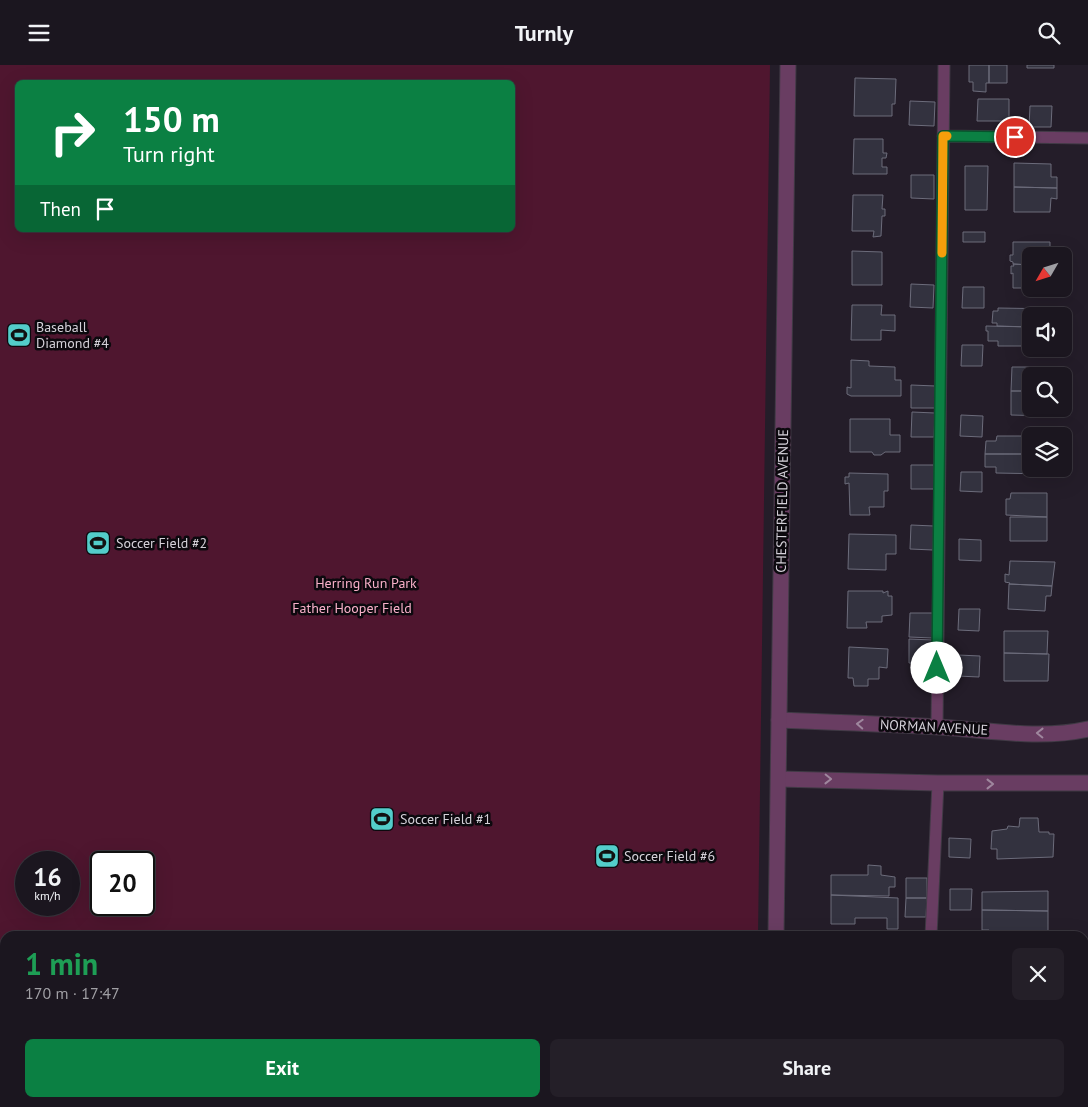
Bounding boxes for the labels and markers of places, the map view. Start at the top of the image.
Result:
pin [994,116,1036,158]
place label: Baseball Diamond #4 [36,318,109,352]
sports icon: Baseball Diamond #4 [6,322,32,348]
sports icon: Soccer Field #2 [85,530,111,556]
place label: Soccer Field #2 [116,534,207,552]
sports icon: Soccer Field #1 [369,806,395,832]
place label: Soccer Field #1 [400,810,491,828]
sports icon: Soccer Field #6 [594,843,620,869]
place label: Soccer Field #6 [624,847,715,865]

